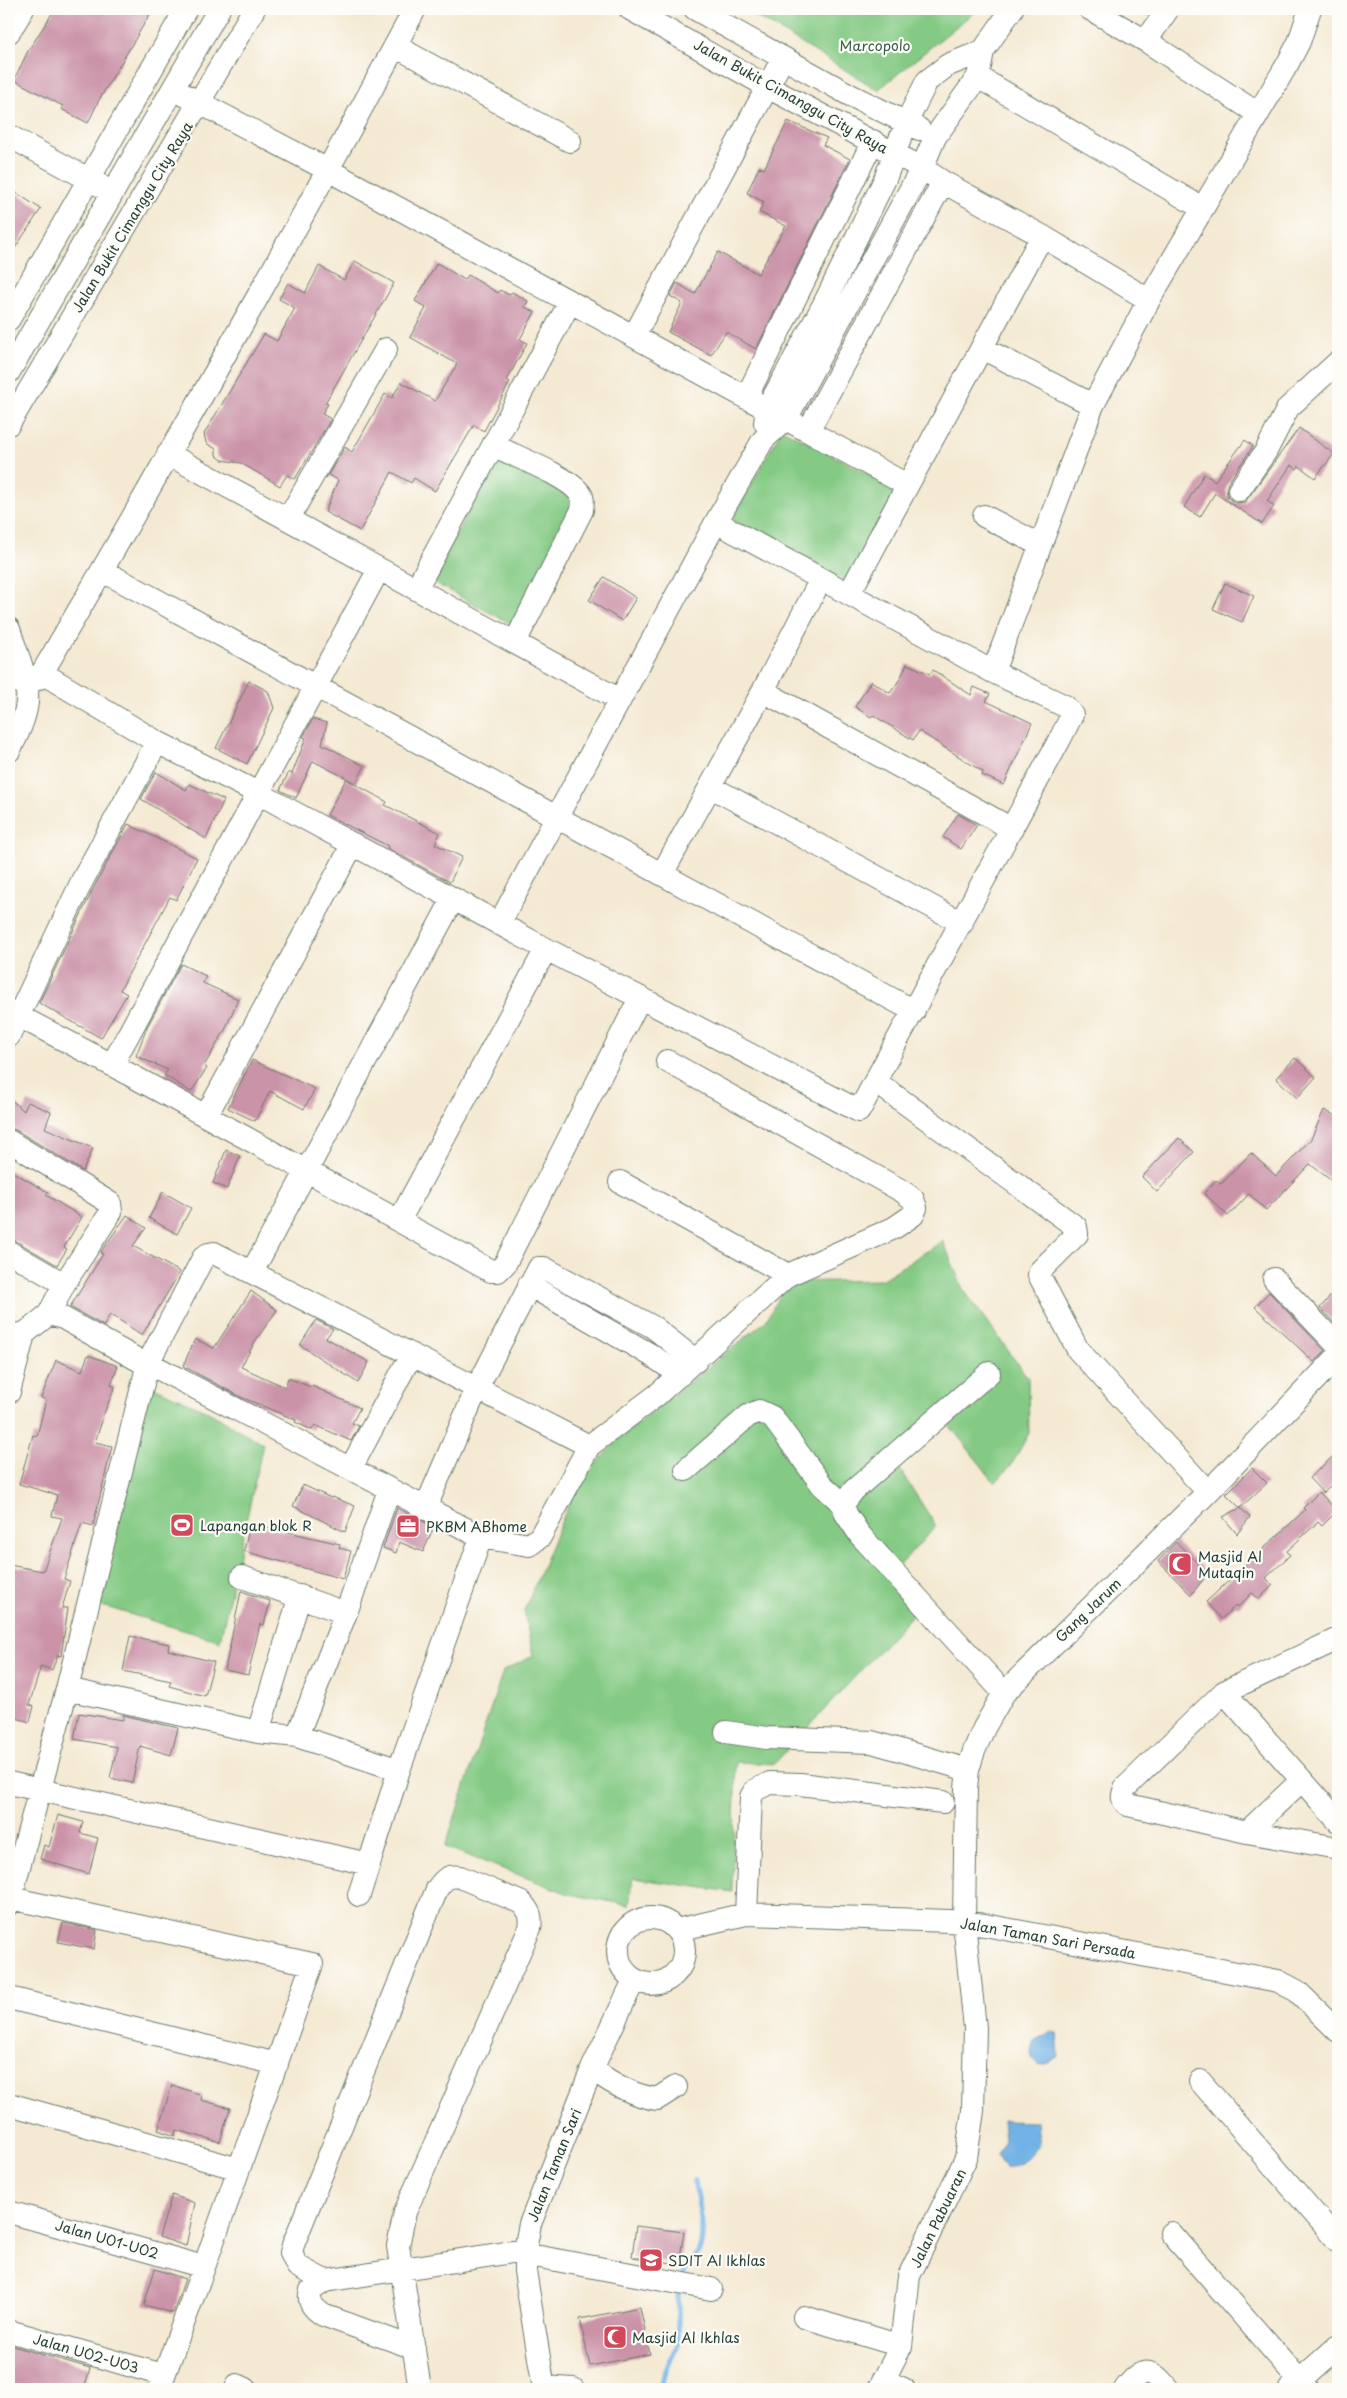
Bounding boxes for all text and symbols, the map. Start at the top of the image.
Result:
street label: Jalan Bukit Cimanggu City Raya [690,34,892,158]
park label: Marcopolo [840,35,911,56]
street label: Jalan Bukit Cimanggu City Raya [66,117,198,316]
sports icon: Lapangan blok R [169,1512,195,1538]
office icon: PKBM ABhome [395,1513,421,1539]
place label: Lapangan blok R [200,1515,312,1536]
place label: PKBM ABhome [426,1516,527,1537]
place label: Masjid Al Mutaqin [1198,1546,1262,1583]
mosque icon: Masjid Al Mutaqin [1167,1551,1193,1577]
street label: Gang Jarum [1050,1573,1126,1647]
street label: Jalan Taman Sari Persada [959,1912,1138,1964]
street label: Jalan Taman Sari [522,2105,586,2225]
street label: Jalan Pabuaran [905,2165,971,2271]
street label: Jalan U01-U02 [53,2214,161,2264]
school or university icon: SDIT Al Ikhlas [638,2247,664,2273]
place label: SDIT Al Ikhlas [668,2250,765,2271]
mosque icon: Masjid Al Ikhlas [602,2324,628,2350]
place label: Masjid Al Ikhlas [632,2327,740,2348]
street label: Jalan U02-U03 [31,2328,141,2378]

